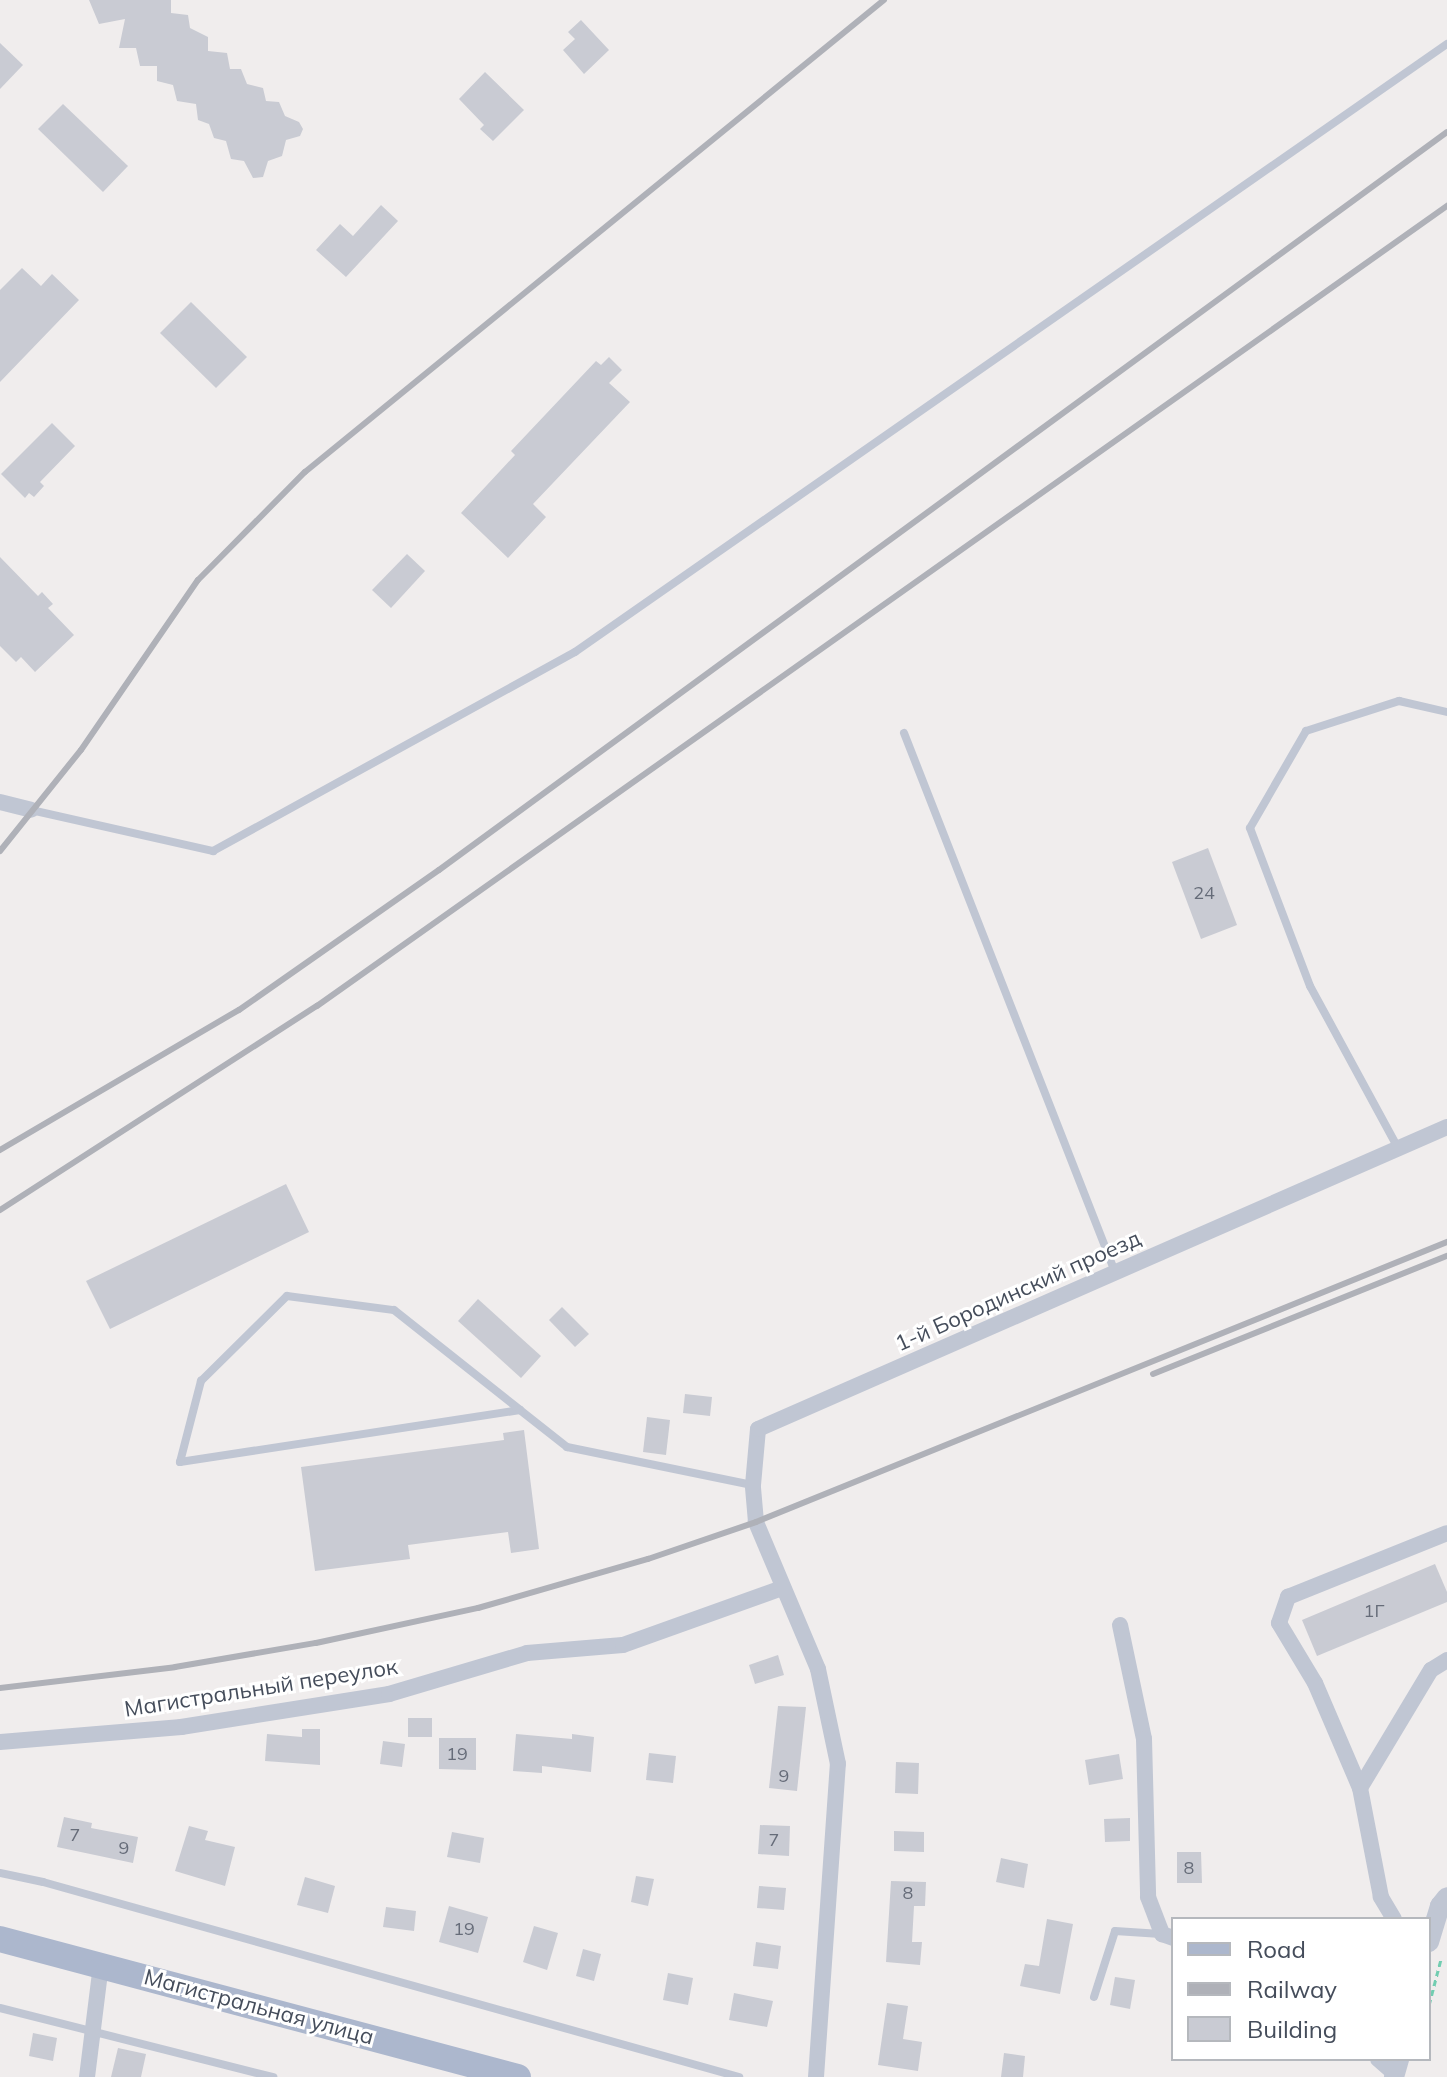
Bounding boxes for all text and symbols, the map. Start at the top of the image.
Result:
house number: 24 [1193,882,1215,904]
street label: 1-й Бородинский проезд [891,1225,1145,1357]
house number: 1Г [1364,1600,1384,1622]
street label: Магистральный переулок [123,1653,399,1723]
house number: 19 [446,1743,468,1765]
house number: 9 [779,1765,789,1787]
house number: 7 [70,1824,80,1846]
house number: 7 [769,1829,779,1851]
house number: 9 [119,1837,129,1859]
house number: 8 [1184,1857,1194,1879]
house number: 8 [903,1882,913,1904]
legend [1171,1917,1431,2061]
house number: 19 [453,1918,475,1940]
text: Road [1247,1934,1306,1964]
street label: Магистральная улица [141,1964,377,2050]
text: Railway [1247,1974,1337,2004]
text: Building [1247,2014,1337,2044]

